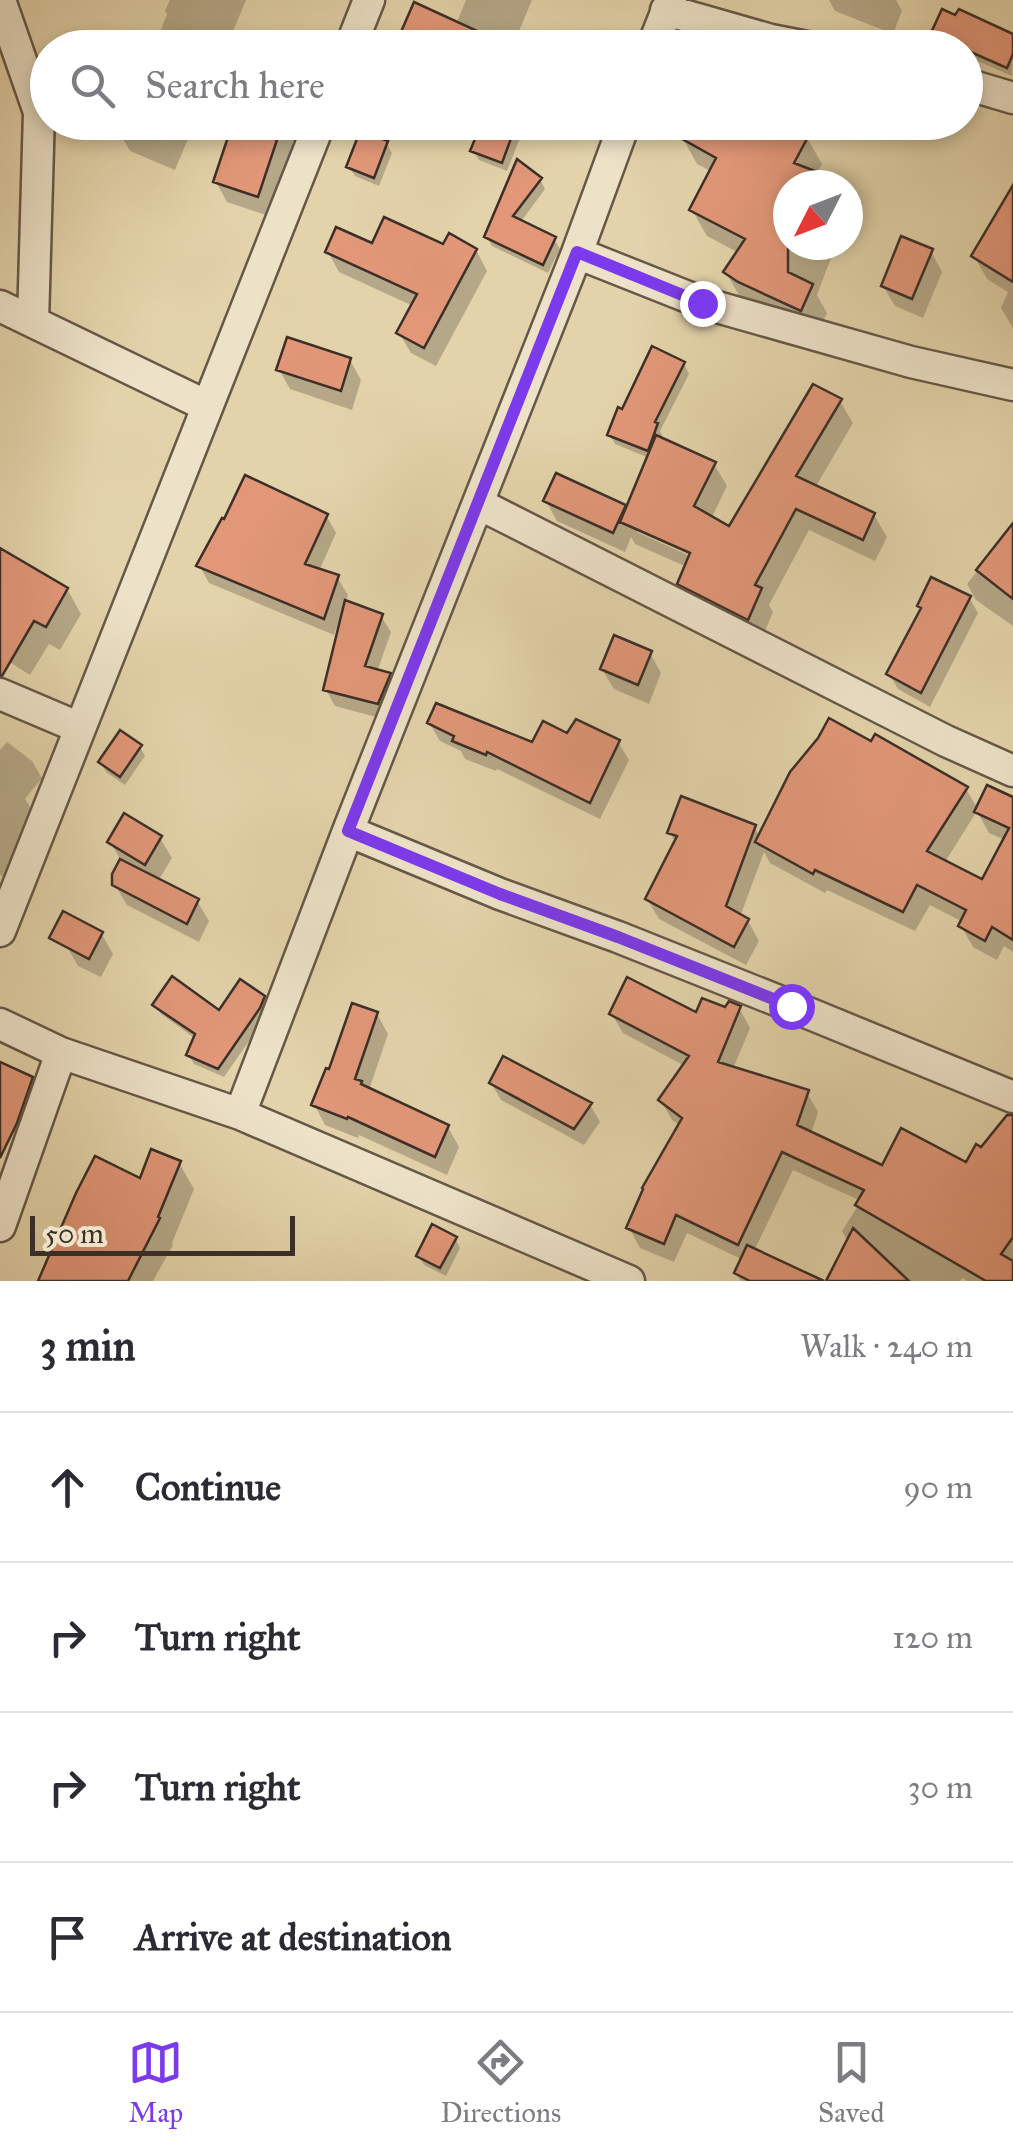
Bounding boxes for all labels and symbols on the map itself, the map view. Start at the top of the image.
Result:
north arrow [773,170,863,260]
route end [680,281,726,327]
route start [769,984,815,1030]
scale bar [30,1211,295,1256]

